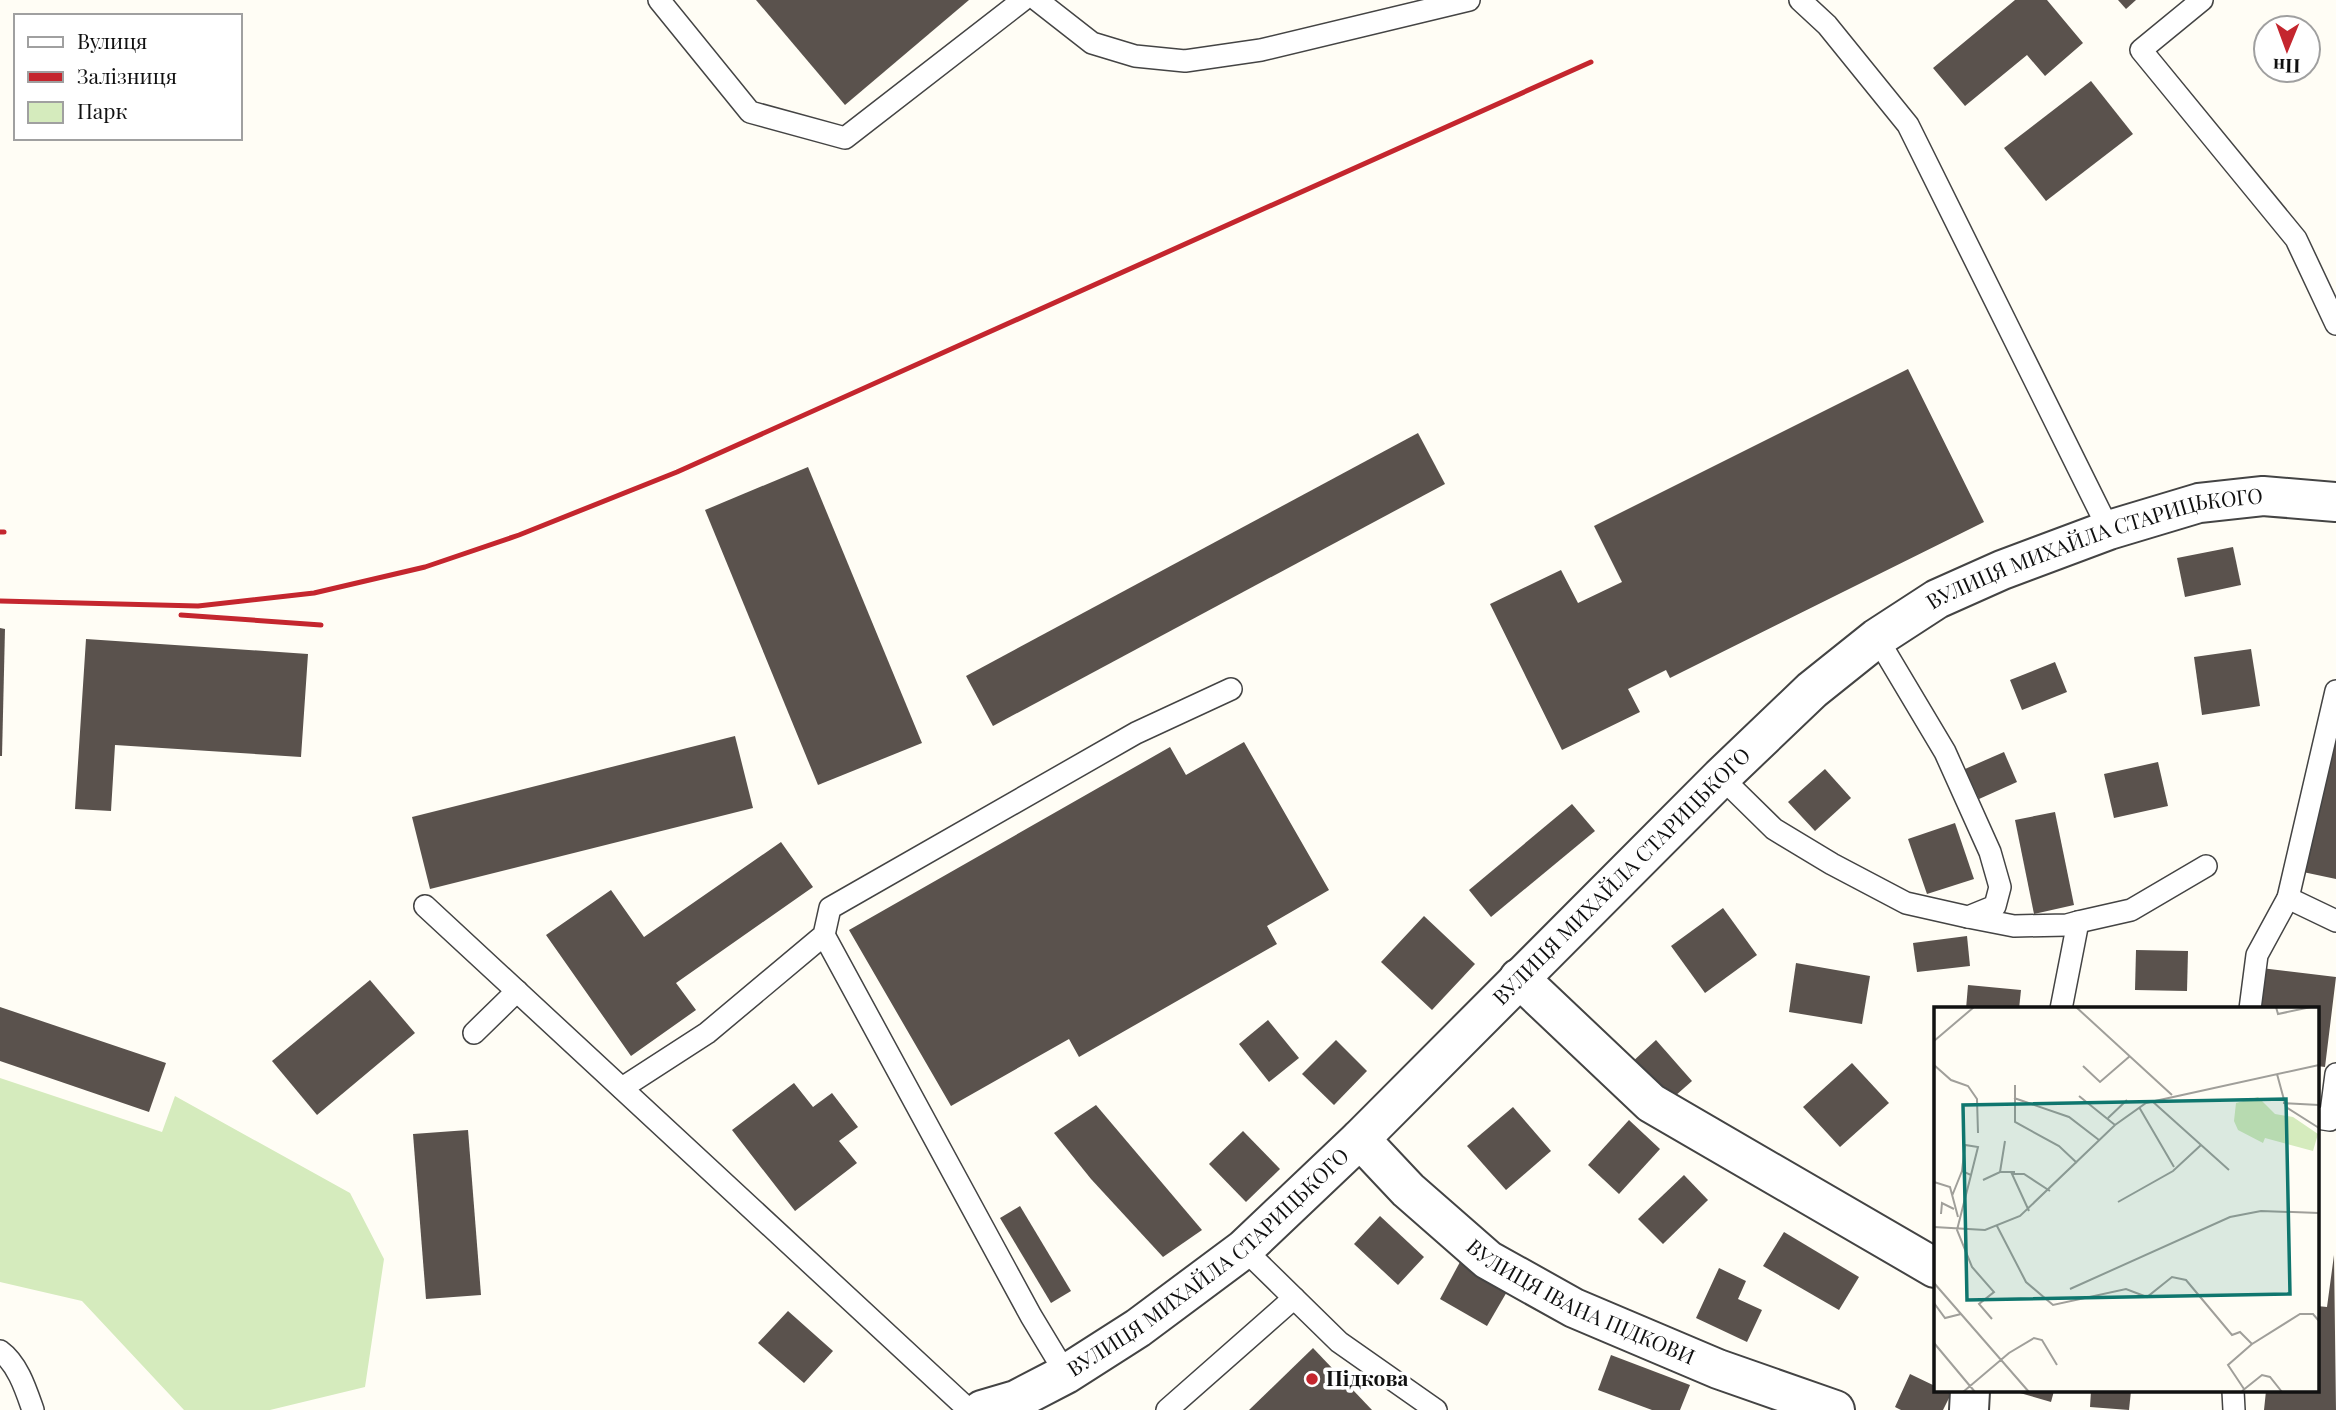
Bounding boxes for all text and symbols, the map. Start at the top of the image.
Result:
legend [14,14,242,140]
north arrow [2252,14,2322,84]
text: Вулиця [77,26,147,54]
text: Пн [2273,54,2301,80]
text: Залізниця [77,61,177,89]
text: Парк [77,96,127,124]
street label: ВУЛИЦЯ МИХАЙЛА СТАРИЦЬКОГО [1920,480,2264,614]
street label: ВУЛИЦЯ МИХАЙЛА СТАРИЦЬКОГО [1486,740,1755,1010]
inset map [1934,1007,2318,1392]
street label: ВУЛИЦЯ МИХАЙЛА СТАРИЦЬКОГО [1061,1141,1354,1382]
street label: ВУЛИЦЯ ІВАНА ПІДКОВИ [1461,1232,1700,1370]
place label: Підкова [1326,1363,1409,1391]
marker: Підкова [1304,1371,1320,1387]

